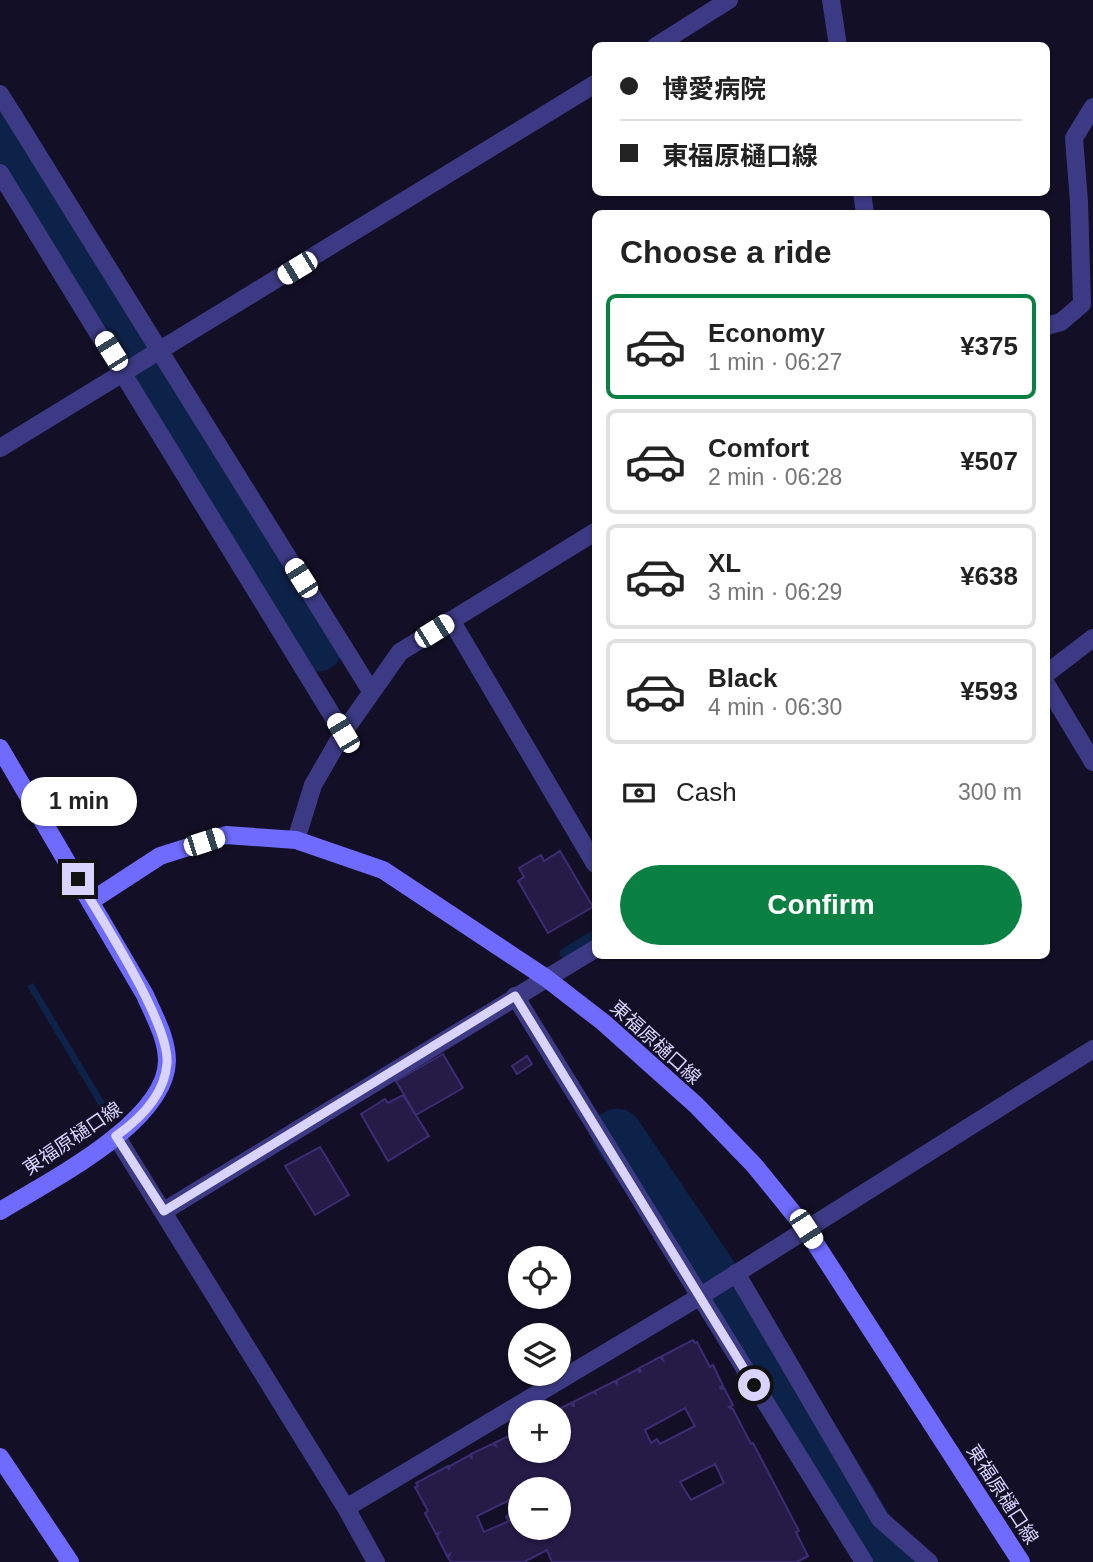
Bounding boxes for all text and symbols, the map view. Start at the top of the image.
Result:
text: 博愛病院 [662,74,766,104]
text: 東福原樋口線 [662,141,818,171]
text: Choose a ride [620,234,832,270]
car [274,248,321,288]
icon: car [624,315,687,378]
text: Economy [708,318,825,348]
car [91,328,132,374]
text: ¥375 [960,331,1018,361]
text: 1 min · 06:27 [708,349,842,375]
icon: car [624,430,687,493]
text: Comfort [708,433,809,463]
text: ¥507 [960,446,1018,476]
text: 2 min · 06:28 [708,464,842,490]
icon: car [624,545,687,608]
text: XL [708,548,741,578]
car [281,555,322,601]
text: ¥638 [960,561,1018,591]
text: 3 min · 06:29 [708,579,842,605]
car [411,611,458,651]
icon: car [624,660,687,723]
text: Black [708,663,777,693]
text: ¥593 [960,676,1018,706]
text: 4 min · 06:30 [708,694,842,720]
car [324,710,363,756]
icon: cash [620,774,658,812]
text: Cash [676,777,737,807]
callout: 1 min [20,778,136,826]
text: 300 m [958,779,1022,805]
text: 1 min [49,788,109,814]
car [181,826,228,858]
route end [62,863,94,895]
button: Confirm [620,865,1022,945]
street label: 東福原樋口線 [606,996,705,1088]
street label: 東福原樋口線 [19,1098,125,1179]
car [786,1206,827,1252]
map controls [508,1246,571,1540]
button: locate [508,1246,571,1309]
button: layers [508,1323,571,1386]
route start [738,1369,770,1401]
button: + [508,1400,571,1463]
street label: 東福原樋口線 [963,1441,1042,1548]
button: − [508,1477,571,1540]

